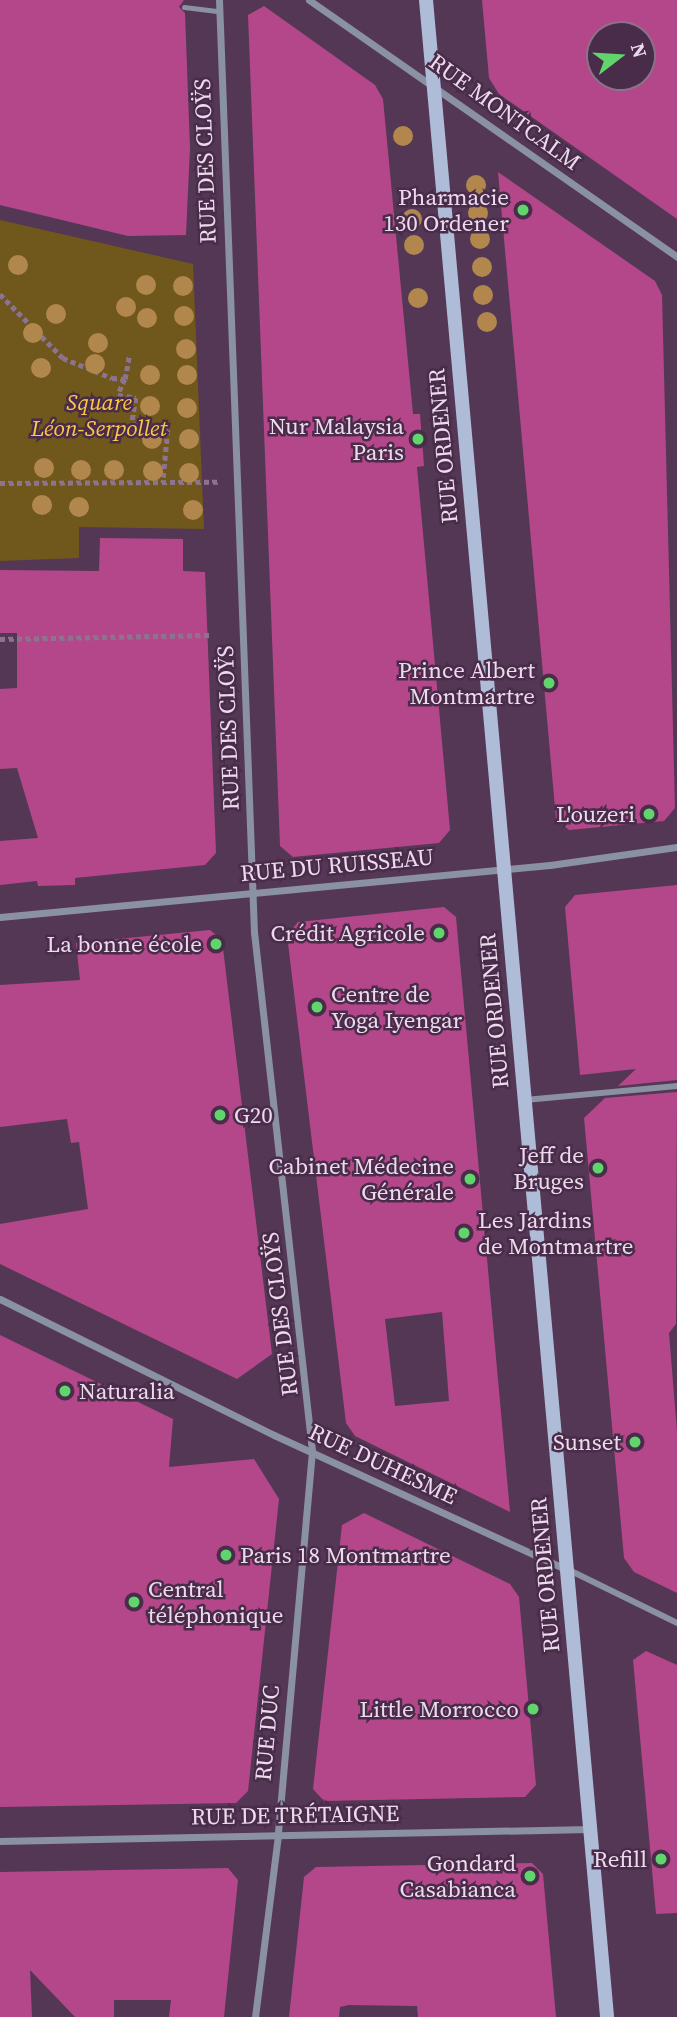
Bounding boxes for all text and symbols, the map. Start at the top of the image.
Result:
north arrow [586,21,656,91]
text: N [625,40,654,61]
street label: RUE MONTCALM [424,48,586,176]
street label: RUE DES CLOŸS [188,78,222,244]
place label: Pharmacie 130 Ordener [383,183,509,237]
marker: Pharmacie 130 Ordener [515,202,531,218]
street label: RUE ORDENER [422,367,464,525]
park label: Square Léon-Serpollet [31,388,167,442]
place label: Nur Malaysia Paris [269,412,404,466]
marker: Nur Malaysia Paris [410,431,426,447]
street label: RUE DES CLOŸS [211,645,245,811]
place label: Prince Albert Montmartre [398,656,535,710]
marker: Prince Albert Montmartre [541,675,557,691]
place label: L'ouzeri [556,800,635,828]
marker: L'ouzeri [641,806,657,822]
street label: RUE DU RUISSEAU [239,843,435,887]
place label: Crédit Agricole [271,919,425,947]
marker: Crédit Agricole [431,925,447,941]
place label: La bonne école [46,930,202,958]
street label: RUE ORDENER [473,932,515,1090]
marker: La bonne école [208,936,224,952]
place label: Centre de Yoga Iyengar [331,980,462,1034]
marker: Centre de Yoga Iyengar [309,999,325,1015]
place label: G20 [234,1101,273,1129]
marker: G20 [212,1107,228,1123]
place label: Jeff de Bruges [513,1141,584,1195]
place label: Cabinet Médecine Générale [269,1152,454,1206]
marker: Jeff de Bruges [590,1160,606,1176]
marker: Cabinet Médecine Générale [460,1169,480,1189]
place label: Les Jardins de Montmartre [478,1206,634,1260]
marker: Les Jardins de Montmartre [456,1225,472,1241]
street label: RUE DES CLOŸS [256,1230,304,1398]
place label: Naturalia [79,1377,175,1405]
marker: Naturalia [57,1383,73,1399]
street label: RUE DUHESME [305,1418,461,1510]
place label: Sunset [553,1428,621,1456]
marker: Sunset [627,1434,643,1450]
street label: RUE ORDENER [524,1496,566,1654]
place label: Paris 18 Montmartre [240,1541,451,1569]
marker: Paris 18 Montmartre [218,1547,234,1563]
place label: Central téléphonique [148,1575,283,1629]
marker: Central téléphonique [126,1594,142,1610]
street label: RUE DUC [249,1684,285,1782]
place label: Little Morrocco [359,1695,519,1723]
marker: Little Morrocco [525,1701,541,1717]
street label: RUE DE TRÉTAIGNE [190,1799,400,1831]
place label: Refill [593,1845,647,1873]
place label: Gondard Casabianca [400,1849,516,1903]
marker: Refill [653,1851,669,1867]
marker: Gondard Casabianca [522,1868,538,1884]

